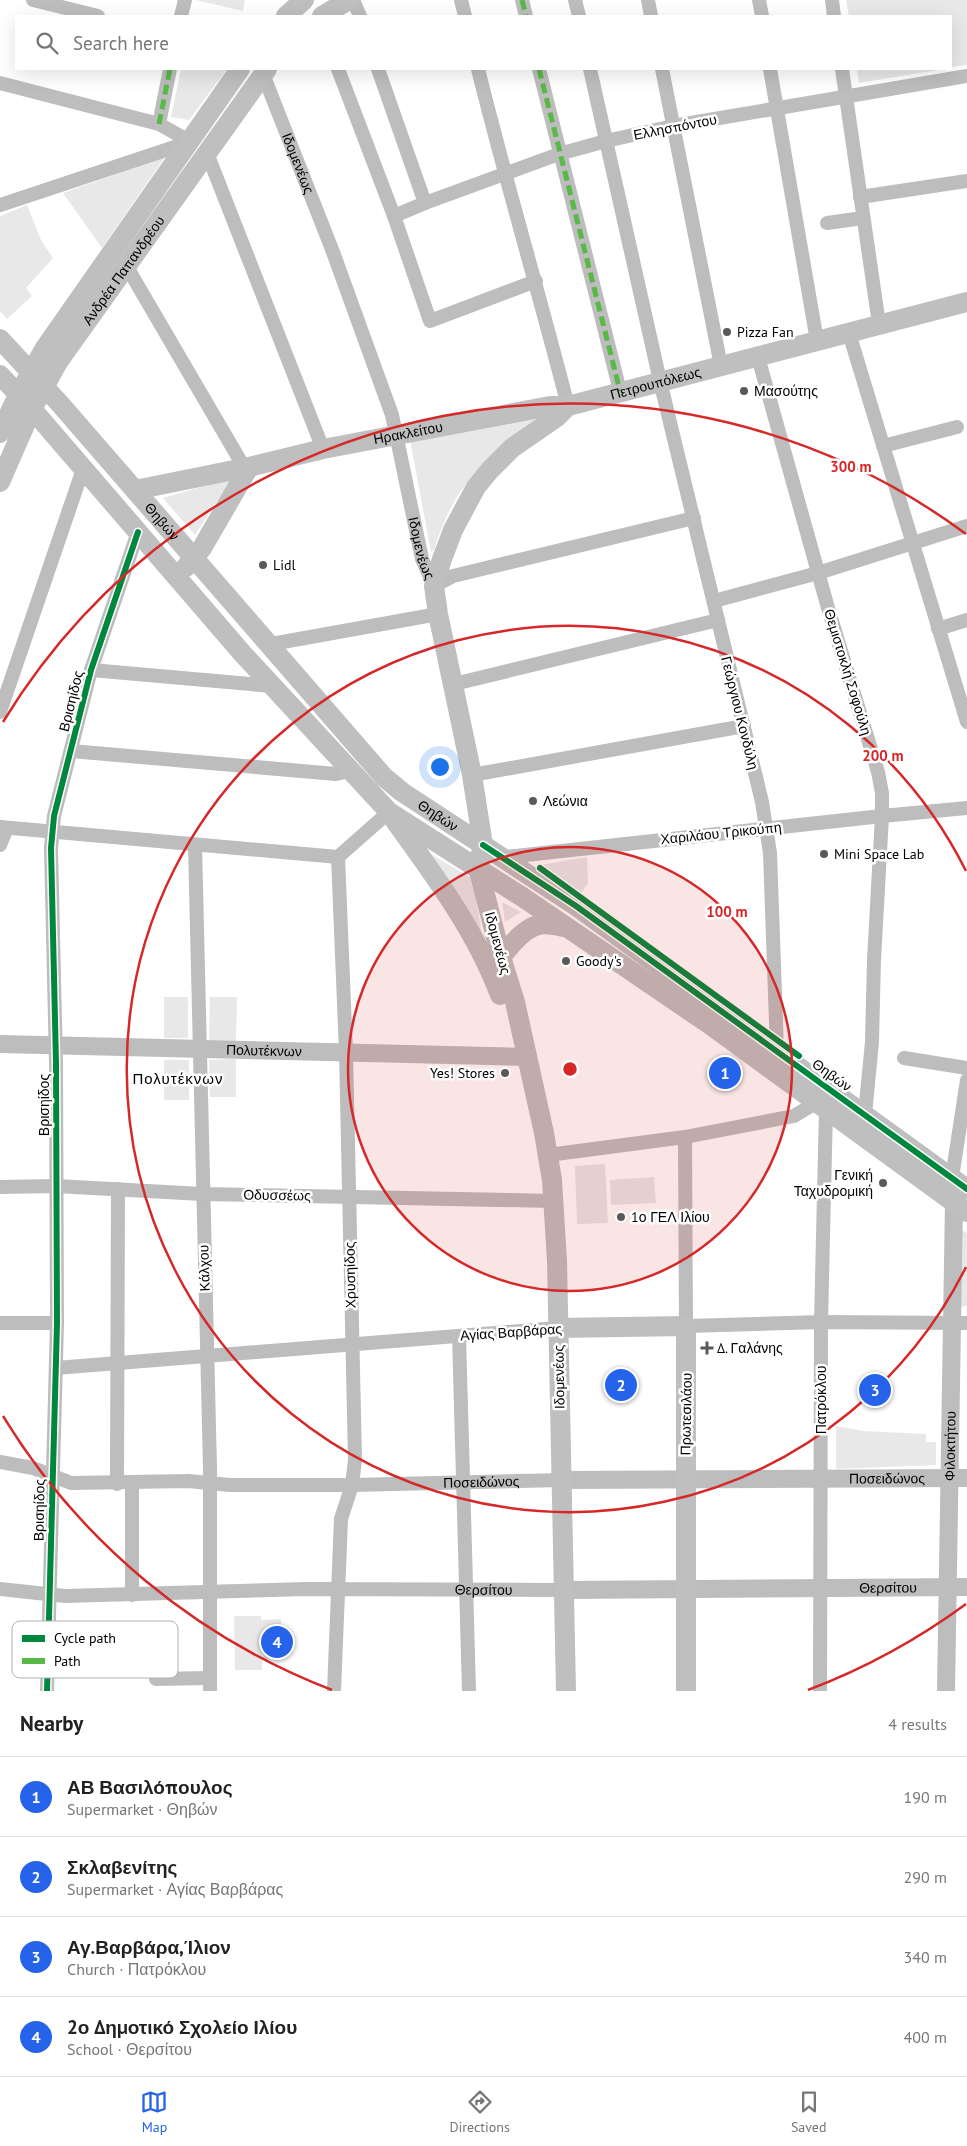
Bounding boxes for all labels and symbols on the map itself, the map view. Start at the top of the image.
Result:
street label: Ελλησπόντου [632,110,718,144]
street label: Ιδομενέως [278,130,318,197]
street label: Ανδρέα Παπανδρέου [78,212,168,329]
place label: Pizza Fan [737,323,794,341]
marker: Pizza Fan [721,326,733,338]
street label: Πετρουπόλεως [608,363,703,404]
place label: Μασούτης [754,382,818,400]
marker: Μασούτης [738,385,750,397]
street label: Ηρακλείτου [372,418,444,448]
text: 300 m [830,457,872,476]
street label: Θηβών [141,499,183,544]
street label: Ιδομενέως [404,515,439,583]
place label: Lidl [273,556,296,574]
marker: Lidl [257,559,269,571]
street label: Θεμιστοκλή Σοφούλη [820,607,876,737]
street label: Γεώργιου Κονδύλη [717,654,763,772]
street label: Βρισηίδος [55,668,87,733]
text: 200 m [862,746,904,765]
your location [427,754,453,780]
place label: Λεώνια [543,792,588,810]
marker: Λεώνια [527,795,539,807]
street label: Θηβών [414,796,462,835]
street label: Χαριλάου Τρικούπη [660,818,782,848]
place label: Mini Space Lab [834,845,924,863]
marker: Mini Space Lab [818,848,830,860]
text: 100 m [706,902,748,921]
street label: Ιδομενέως [481,910,515,977]
place label: Goody's [576,952,622,970]
marker: Goody's [560,955,572,967]
street label: Πολυτέκνων [226,1041,302,1060]
pin: 1 [709,1054,741,1092]
street label: Θηβών [809,1055,855,1095]
centre of rings [561,1060,579,1078]
place label: Yes! Stores [430,1064,495,1082]
marker: Yes! Stores [499,1067,511,1079]
district label: Πολυτέκνων [132,1069,224,1088]
street label: Βρισηίδος [35,1074,53,1136]
place label: Γενική Ταχυδρομική [794,1166,873,1200]
marker: Γενική Ταχυδρομική [877,1177,889,1189]
street label: Οδυσσέως [243,1185,311,1205]
place label: 1ο ΓΕΛ Ιλίου [631,1208,710,1226]
marker: 1ο ΓΕΛ Ιλίου [615,1211,627,1223]
street label: Χρυσηίδος [340,1241,360,1309]
street label: Κάλχου [194,1244,214,1292]
street label: Αγίας Βαρβάρας [459,1319,563,1345]
place label: Δ. Γαλάνης [717,1339,783,1357]
marker: Δ. Γαλάνης [701,1342,713,1354]
street label: Ιδομενέως [549,1344,569,1409]
pin: 2 [605,1366,637,1404]
street label: Πατρόκλου [812,1366,830,1434]
pin: 3 [859,1371,891,1409]
street label: Πρωτεσιλάου [676,1373,696,1455]
street label: Φιλοκτήτου [940,1411,960,1481]
street label: Ποσειδώνος [849,1469,925,1488]
street label: Ποσειδώνος [443,1472,520,1492]
street label: Βρισηίδος [29,1478,49,1541]
street label: Θερσίτου [859,1578,917,1597]
street label: Θερσίτου [455,1581,512,1599]
legend [12,1621,178,1678]
pin: 4 [261,1623,293,1661]
text: Cycle path [54,1629,116,1647]
text: Path [54,1652,81,1670]

